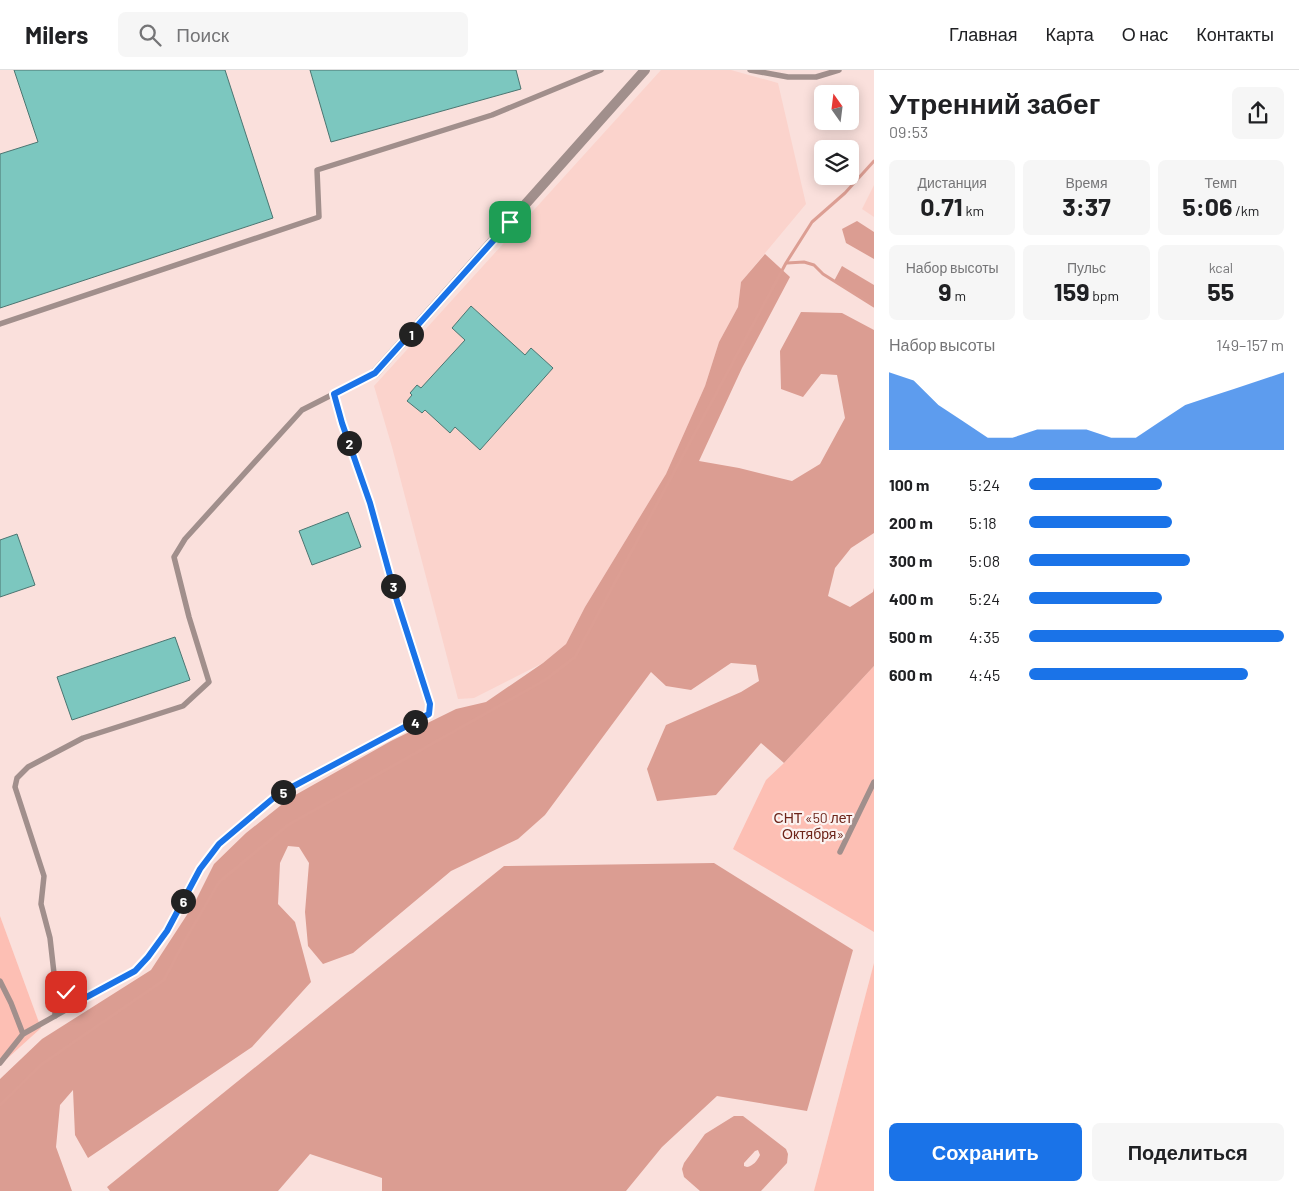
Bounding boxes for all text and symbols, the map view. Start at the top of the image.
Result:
search box [118,12,468,57]
text: Milers [25,20,88,49]
icon: search [136,21,164,49]
text: Поиск [176,23,229,46]
text: Главная [949,23,1018,45]
text: Карта [1046,23,1094,45]
text: О нас [1122,23,1168,45]
text: Контакты [1196,23,1274,45]
north arrow [814,85,859,130]
map controls [814,85,859,185]
text: Утренний забег [889,86,1100,120]
button: share [1232,87,1284,139]
text: 09:53 [889,122,928,141]
button: layers [814,140,859,185]
text: Дистанция [917,174,987,191]
text: Время [1065,174,1108,191]
text: Темп [1204,174,1237,191]
text: 0.71 [920,191,963,221]
text: 3:37 [1062,191,1111,221]
text: 5:06 [1182,191,1232,221]
pin [489,201,531,243]
text: km [963,202,984,219]
text: /km [1232,202,1259,219]
icon: arrive [496,208,524,236]
text: Набор высоты [906,259,999,276]
text: Пульс [1067,259,1106,276]
text: kcal [1209,259,1233,276]
text: 9 [938,276,952,306]
text: 159 [1054,276,1089,306]
text: 55 [1207,276,1234,306]
text: m [952,287,966,304]
text: bpm [1089,287,1119,304]
pin: 1 [398,322,424,346]
text: 1 [409,326,414,343]
text: Набор высоты [889,335,995,354]
text: 149–157 m [1216,335,1284,354]
pin: 2 [336,430,362,456]
text: 2 [346,435,353,452]
text: 100 m [889,475,929,494]
text: 5:24 [969,475,1000,494]
text: 200 m [889,513,933,532]
text: 5:18 [969,513,997,532]
text: 300 m [889,551,932,570]
text: 5:08 [969,551,1000,570]
pin: 3 [380,574,406,598]
text: 3 [390,578,397,595]
text: 400 m [889,589,933,608]
text: 5:24 [969,589,1000,608]
text: 500 m [889,627,932,646]
text: 4:35 [969,627,1000,646]
text: 600 m [889,665,932,684]
text: 4:45 [969,665,1000,684]
pin: 4 [402,710,428,734]
text: 4 [411,714,420,731]
pin: 5 [270,780,296,804]
text: 5 [280,784,287,801]
park label: СНТ «50 лет Октября» [774,809,853,842]
pin: 6 [170,888,196,914]
text: 6 [180,893,187,910]
pin [45,971,87,1013]
icon: check [52,978,80,1006]
button: Сохранить [889,1123,1082,1181]
button: Поделиться [1092,1123,1284,1181]

